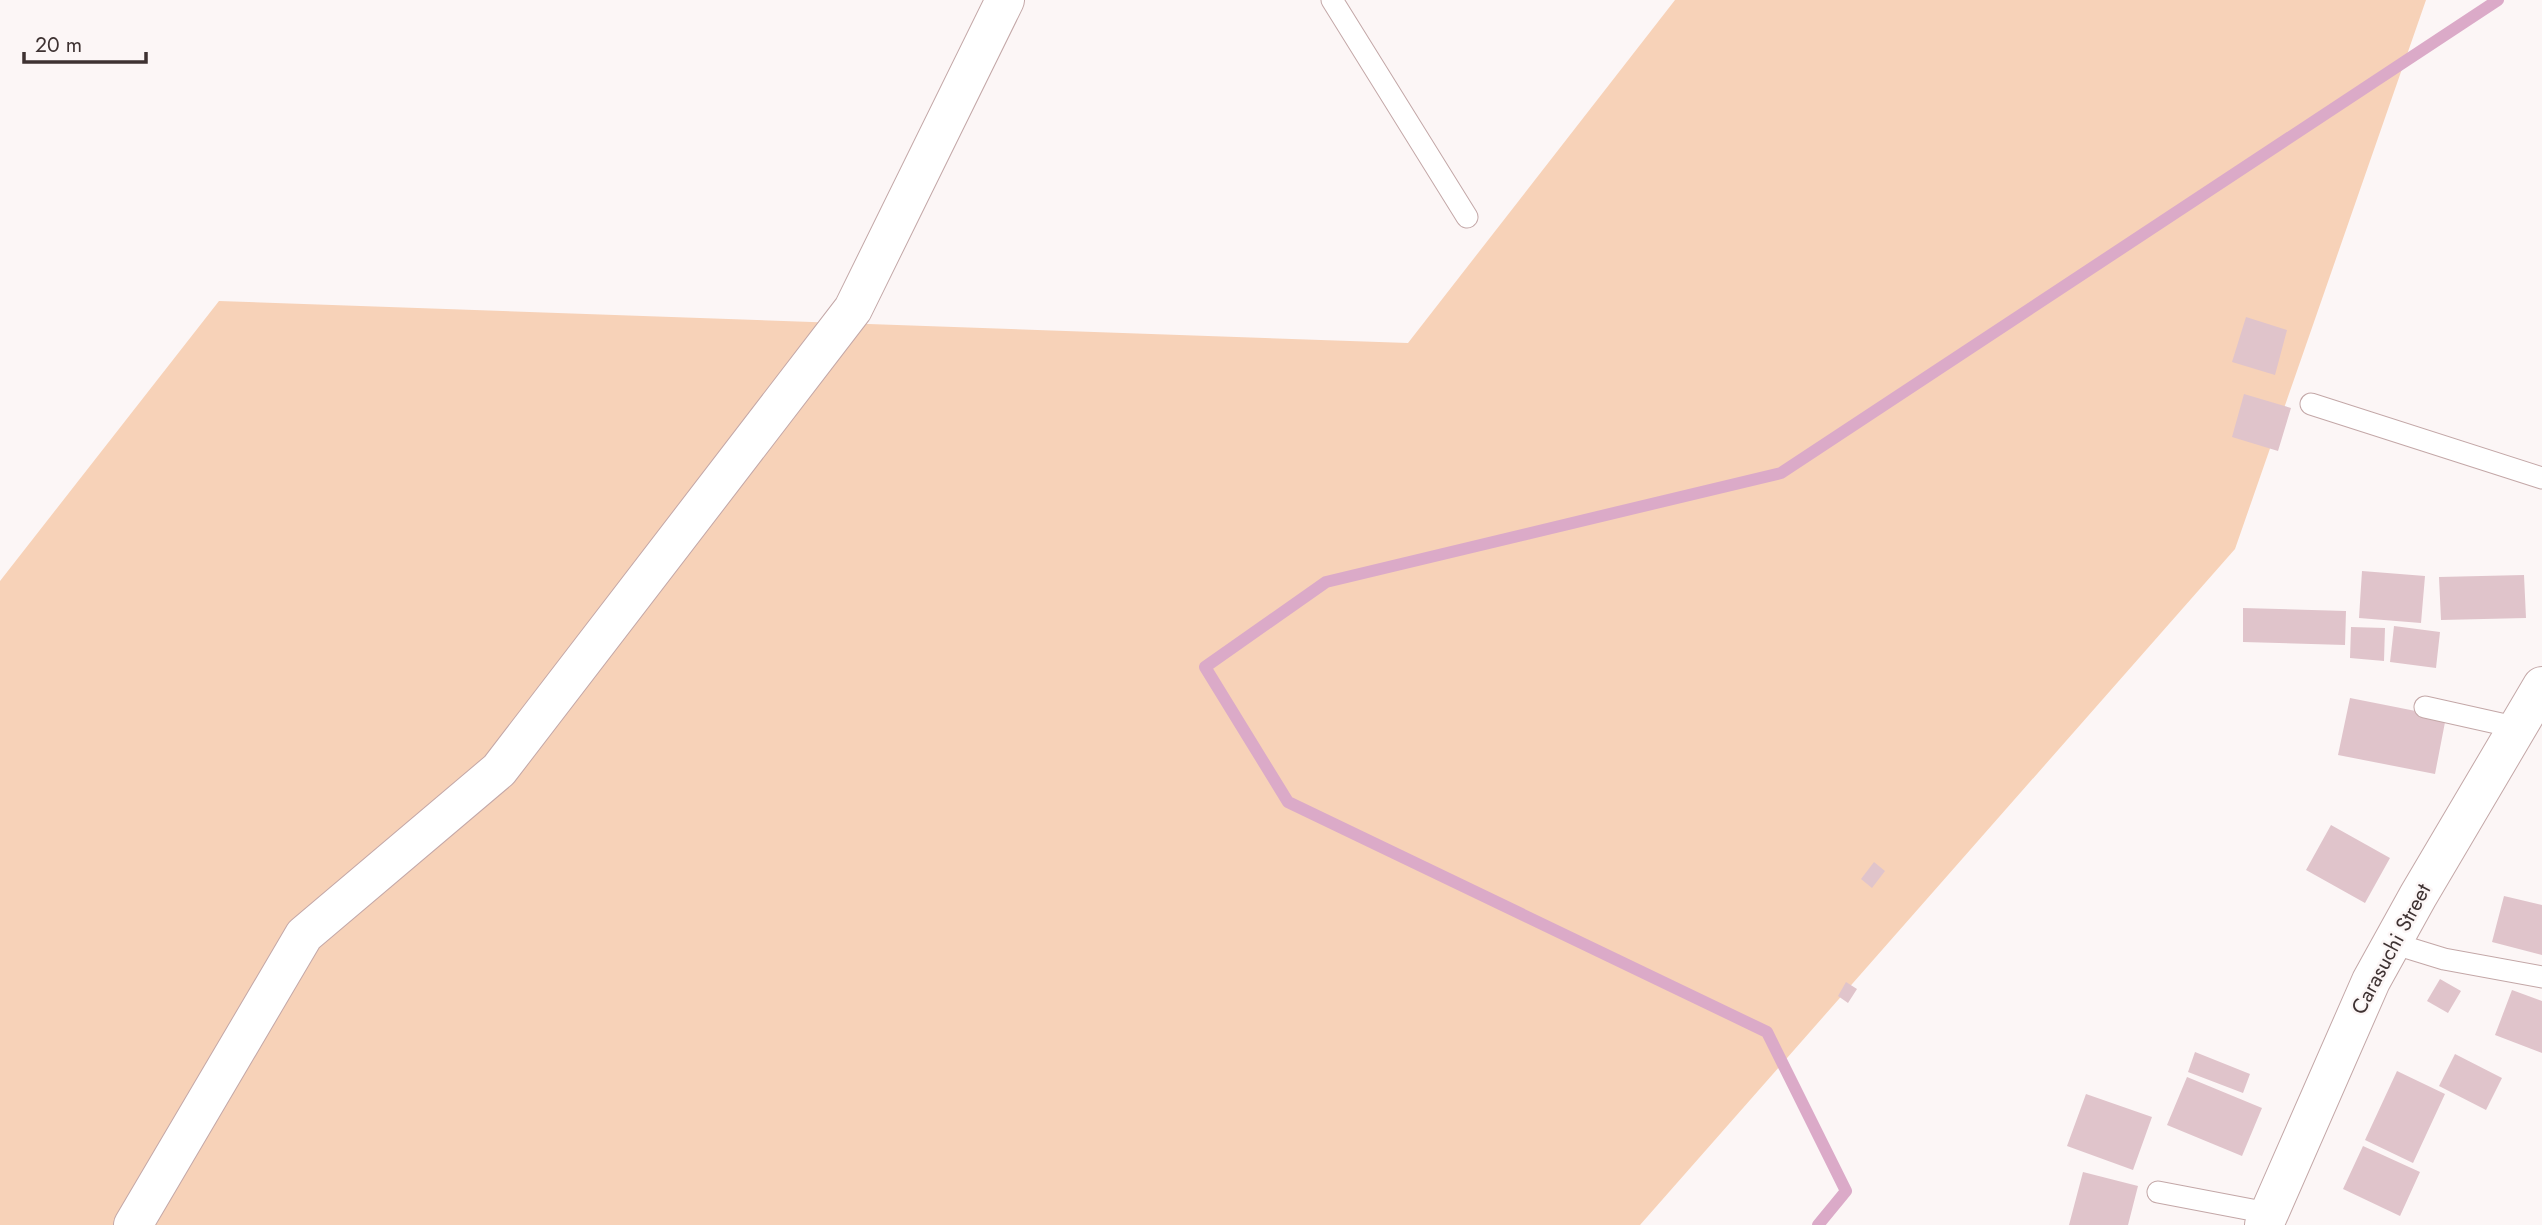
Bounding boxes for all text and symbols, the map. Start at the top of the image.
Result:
scale bar [24,21,147,65]
text: 20 m [35,30,82,60]
street label: Carasuchi Street [2344,878,2438,1020]

